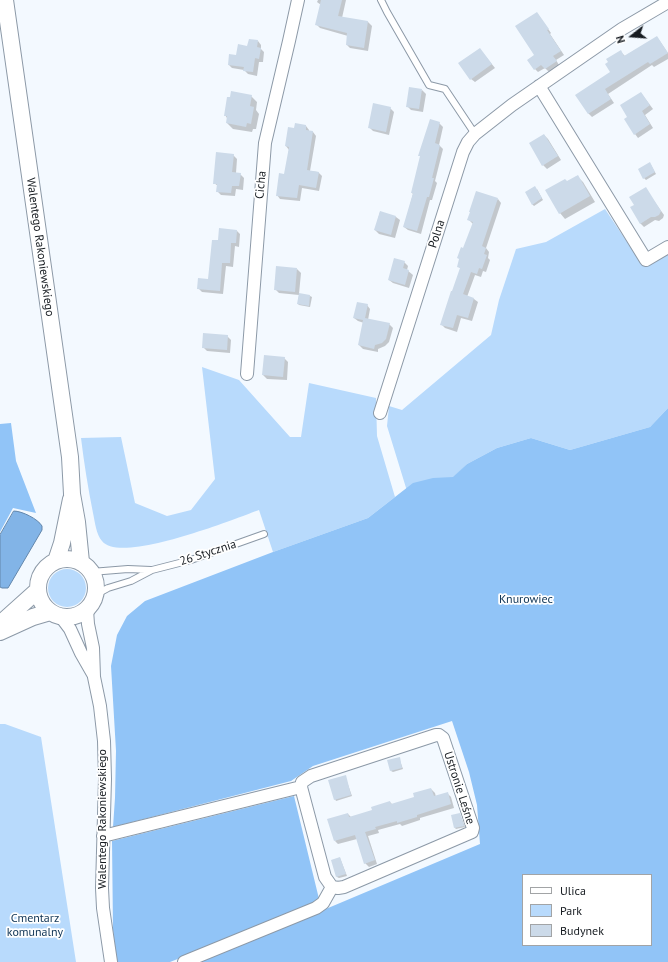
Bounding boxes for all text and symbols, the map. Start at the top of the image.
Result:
north arrow [612,16,652,56]
text: N [613,34,628,45]
street label: Cicha [253,170,269,200]
street label: Walentego Rakoniewskiego [23,177,57,317]
street label: Polna [426,218,448,250]
street label: 26 Stycznia [178,537,238,569]
park label: Knurowiec [499,593,553,607]
street label: Walentego Rakoniewskiego [96,749,110,889]
street label: Ustronie Leśne [440,750,478,826]
legend [522,874,652,946]
text: Ulica [560,883,586,898]
text: Park [560,903,582,918]
park label: Cmentarz komunalny [7,912,63,940]
text: Budynek [560,923,604,938]

